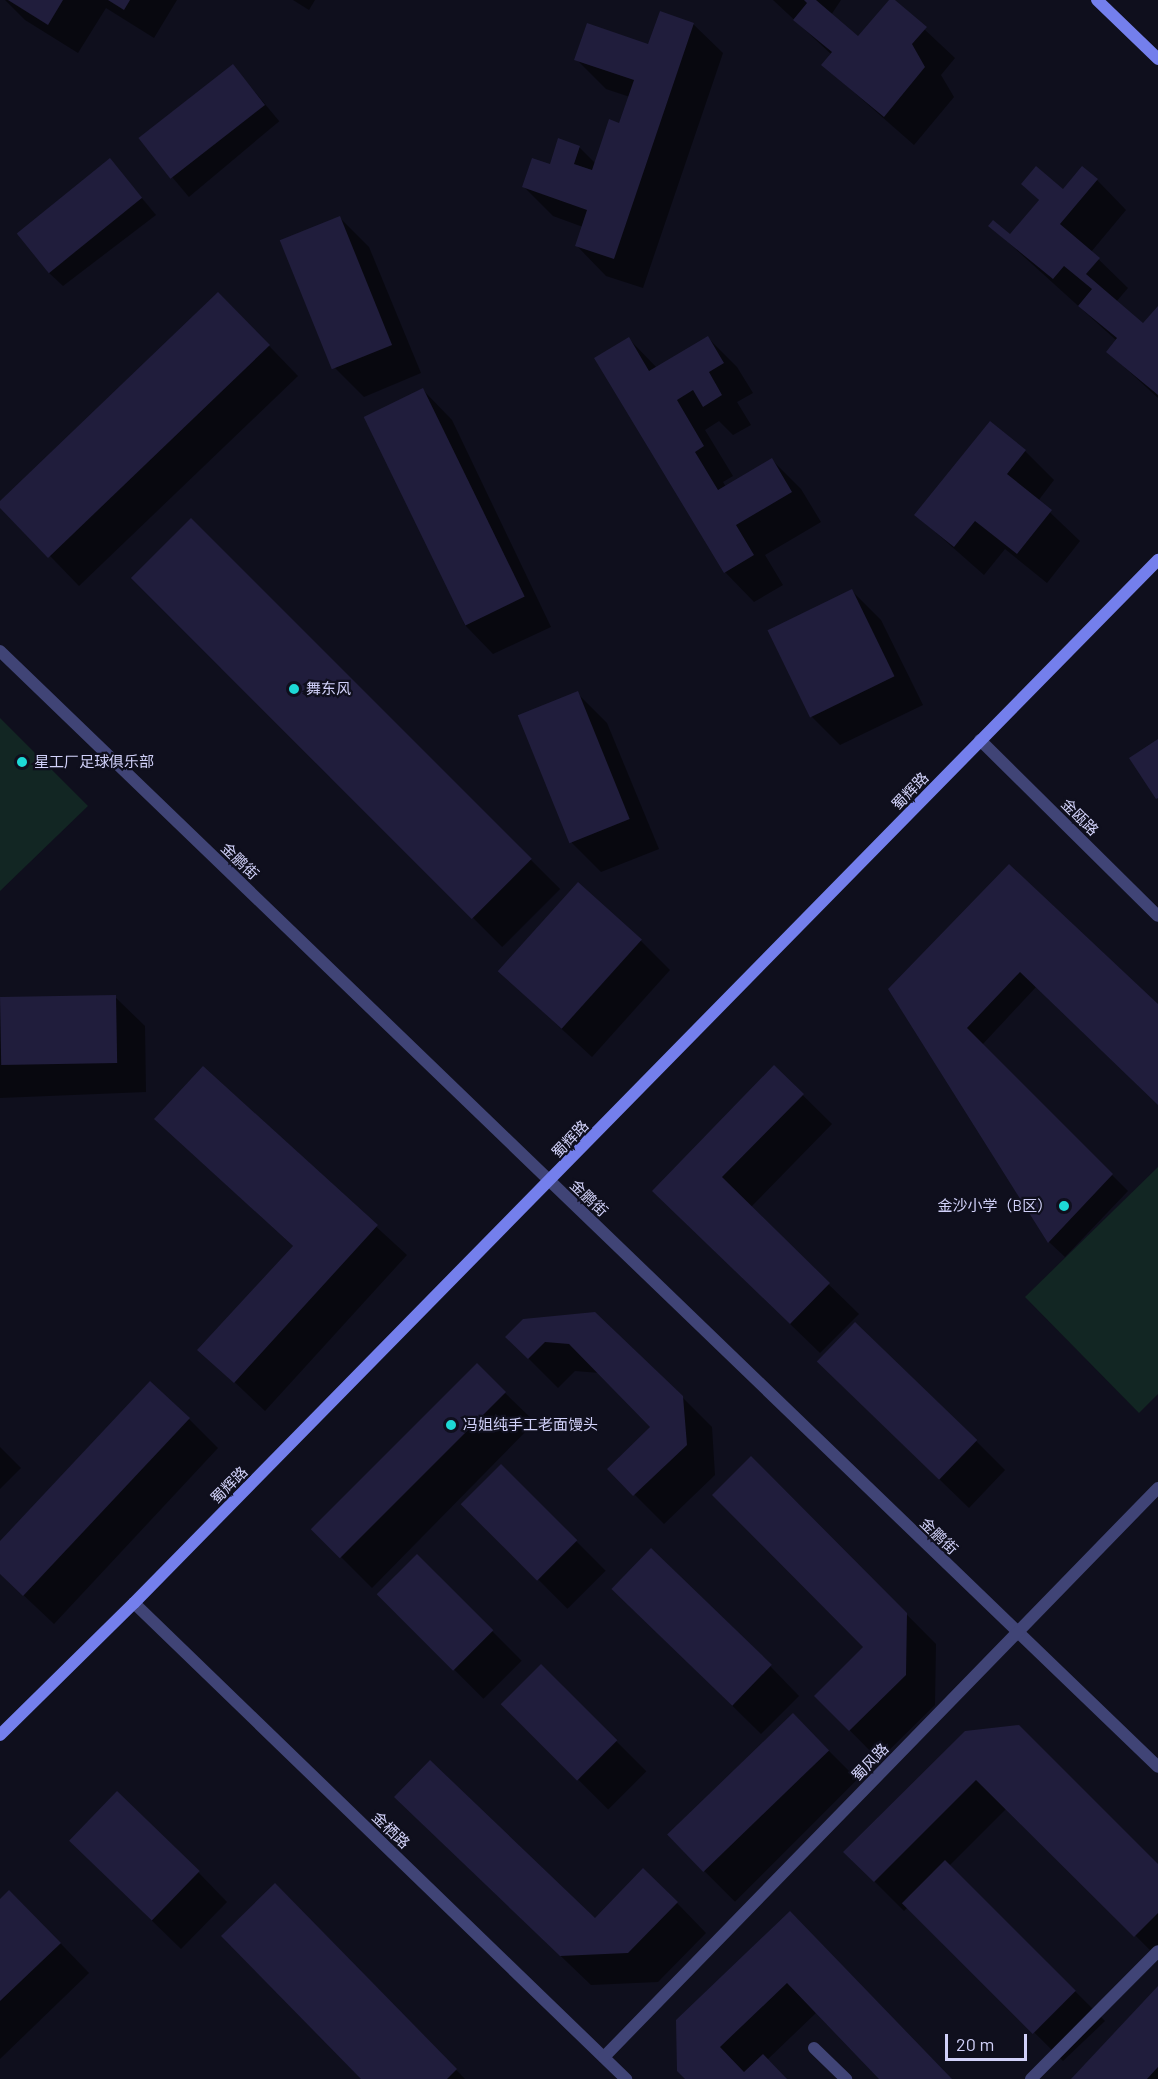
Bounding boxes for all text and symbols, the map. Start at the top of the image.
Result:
place label: 舞东风 [306,680,351,698]
marker: 舞东风 [287,682,301,696]
place label: 星工厂足球俱乐部 [34,753,154,771]
marker: 星工厂足球俱乐部 [15,755,29,769]
street label: 蜀辉路 [888,769,932,813]
street label: 金瓯路 [1058,795,1102,839]
street label: 金鹏街 [218,839,262,883]
street label: 蜀辉路 [548,1117,592,1161]
street label: 金鹏街 [567,1176,611,1220]
place label: 金沙小学（B区） [938,1197,1052,1215]
marker: 金沙小学（B区） [1057,1199,1071,1213]
place label: 冯姐纯手工老面馒头 [463,1416,598,1434]
marker: 冯姐纯手工老面馒头 [444,1418,458,1432]
street label: 蜀辉路 [207,1463,251,1507]
street label: 金鹏街 [917,1514,961,1558]
street label: 蜀风路 [848,1740,892,1784]
street label: 金栖路 [369,1808,413,1852]
scale bar [948,2022,1030,2060]
text: 20 m [956,2033,994,2055]

